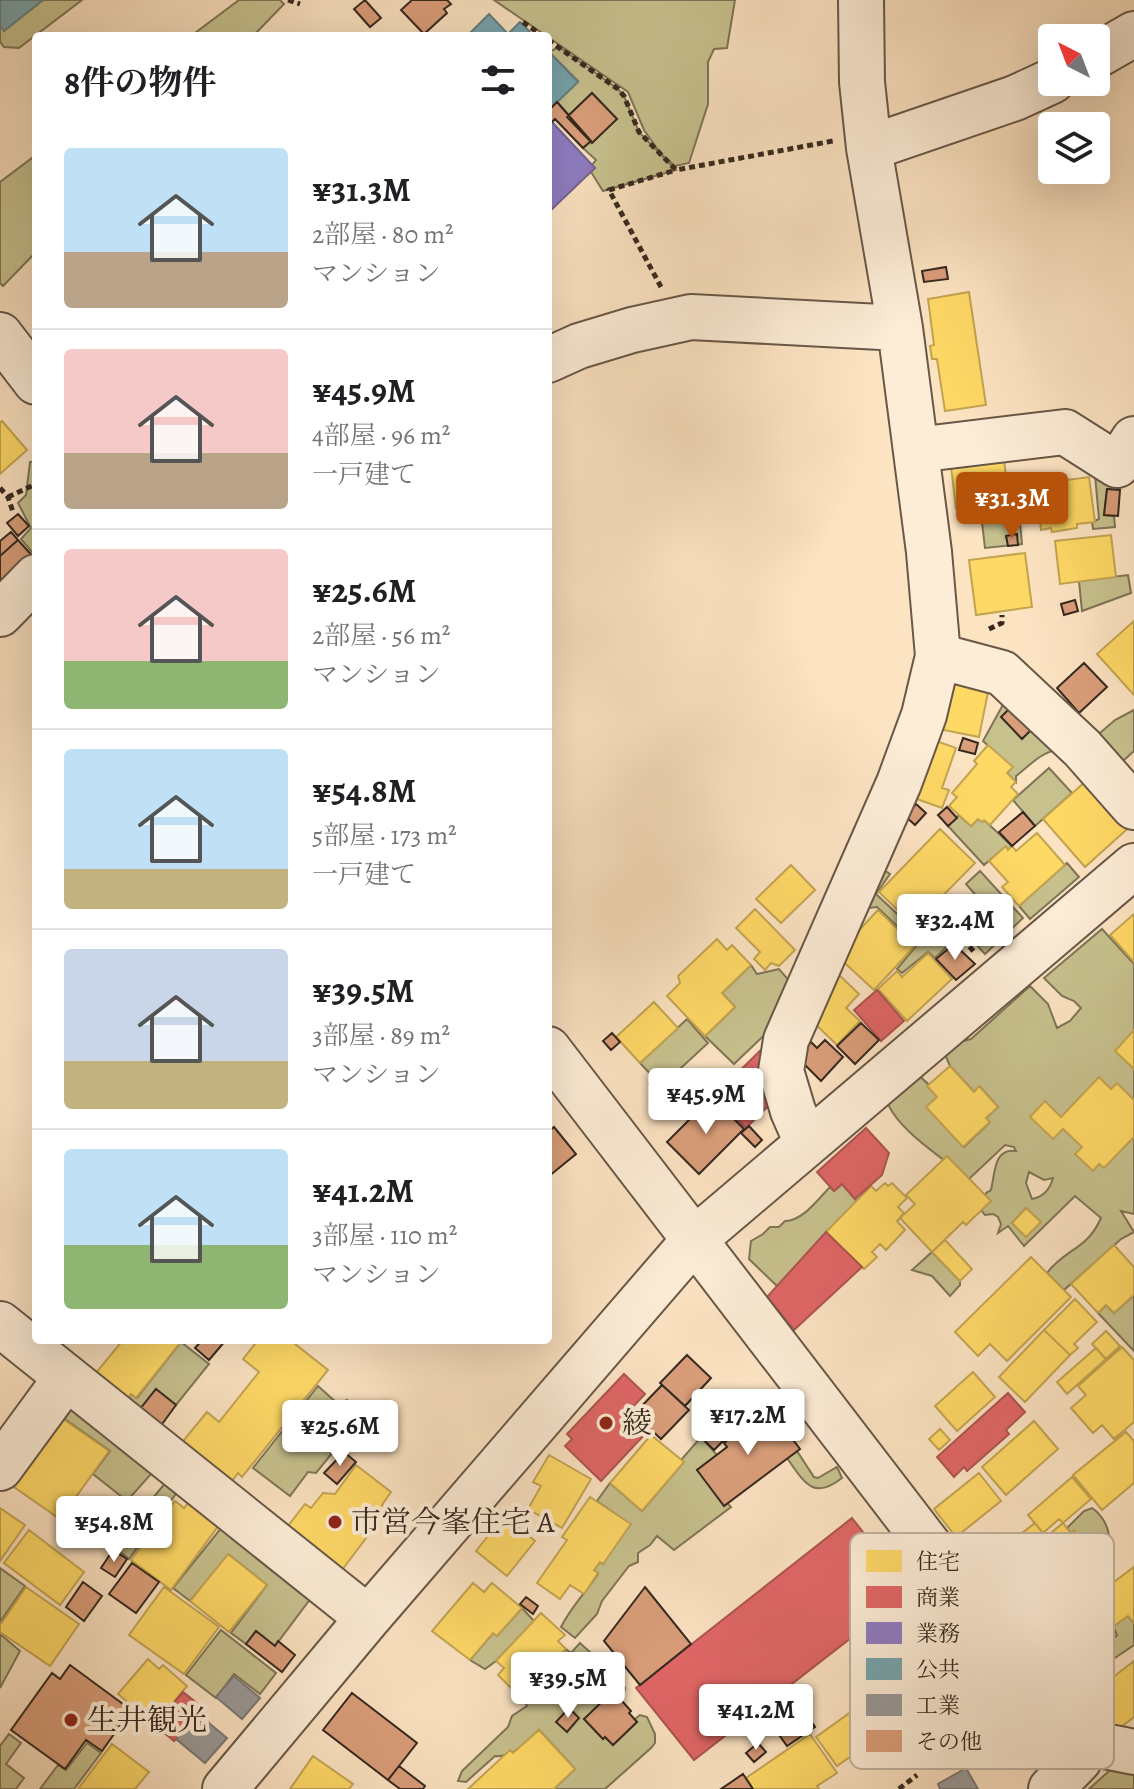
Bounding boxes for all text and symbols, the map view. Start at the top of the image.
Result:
north arrow [1038,24,1110,96]
map controls [1038,24,1110,184]
icon: filters [476,58,520,102]
text: 8件の物件 [64,59,216,106]
button: layers [1038,112,1110,184]
text: ¥31.3M [312,166,411,213]
icon: home [128,180,224,276]
text: 2部屋 · 80 m² [312,217,454,252]
text: マンション [312,256,441,291]
text: ¥45.9M [312,367,416,414]
icon: home [128,381,224,477]
text: 4部屋 · 96 m² [312,418,450,453]
text: 一戸建て [312,457,416,492]
pin: ¥31.3M [947,472,1077,540]
text: ¥31.3M [974,480,1050,515]
text: ¥25.6M [312,567,416,614]
icon: home [128,581,224,677]
text: 2部屋 · 56 m² [312,618,450,653]
text: マンション [312,657,441,692]
text: ¥54.8M [312,767,416,814]
icon: home [128,781,224,877]
text: 5部屋 · 173 m² [312,818,457,853]
text: 一戸建て [312,857,416,892]
pin: ¥32.4M [890,894,1020,962]
text: ¥32.4M [915,902,995,937]
text: ¥39.5M [312,967,414,1014]
icon: home [128,981,224,1077]
text: 3部屋 · 89 m² [312,1018,450,1053]
text: マンション [312,1057,441,1092]
pin: ¥45.9M [641,1068,771,1136]
text: ¥45.9M [666,1076,746,1111]
text: ¥41.2M [312,1167,414,1214]
icon: home [128,1181,224,1277]
text: 3部屋 · 110 m² [312,1218,457,1253]
text: マンション [312,1257,441,1292]
pin: ¥17.2M [683,1389,813,1457]
text: ¥17.2M [710,1397,786,1432]
pin: ¥25.6M [275,1400,405,1468]
place label: 綾 [622,1403,652,1443]
text: ¥25.6M [300,1408,380,1443]
marker: 綾 [597,1414,615,1432]
pin: ¥54.8M [49,1496,179,1564]
place label: 市営今峯住宅 A [351,1502,555,1542]
text: ¥54.8M [74,1504,154,1539]
marker: 市営今峯住宅 A [326,1513,344,1531]
legend [850,1533,1114,1769]
text: 住宅 [916,1547,960,1577]
text: 商業 [916,1583,960,1613]
text: 業務 [916,1619,960,1649]
pin: ¥39.5M [503,1652,633,1720]
text: 公共 [916,1655,960,1685]
text: ¥39.5M [529,1660,607,1695]
pin: ¥41.2M [691,1684,821,1752]
text: 工業 [916,1691,960,1721]
text: ¥41.2M [717,1692,795,1727]
place label: 生井観光 [87,1700,207,1740]
marker: 生井観光 [62,1711,80,1729]
text: その他 [916,1727,982,1757]

